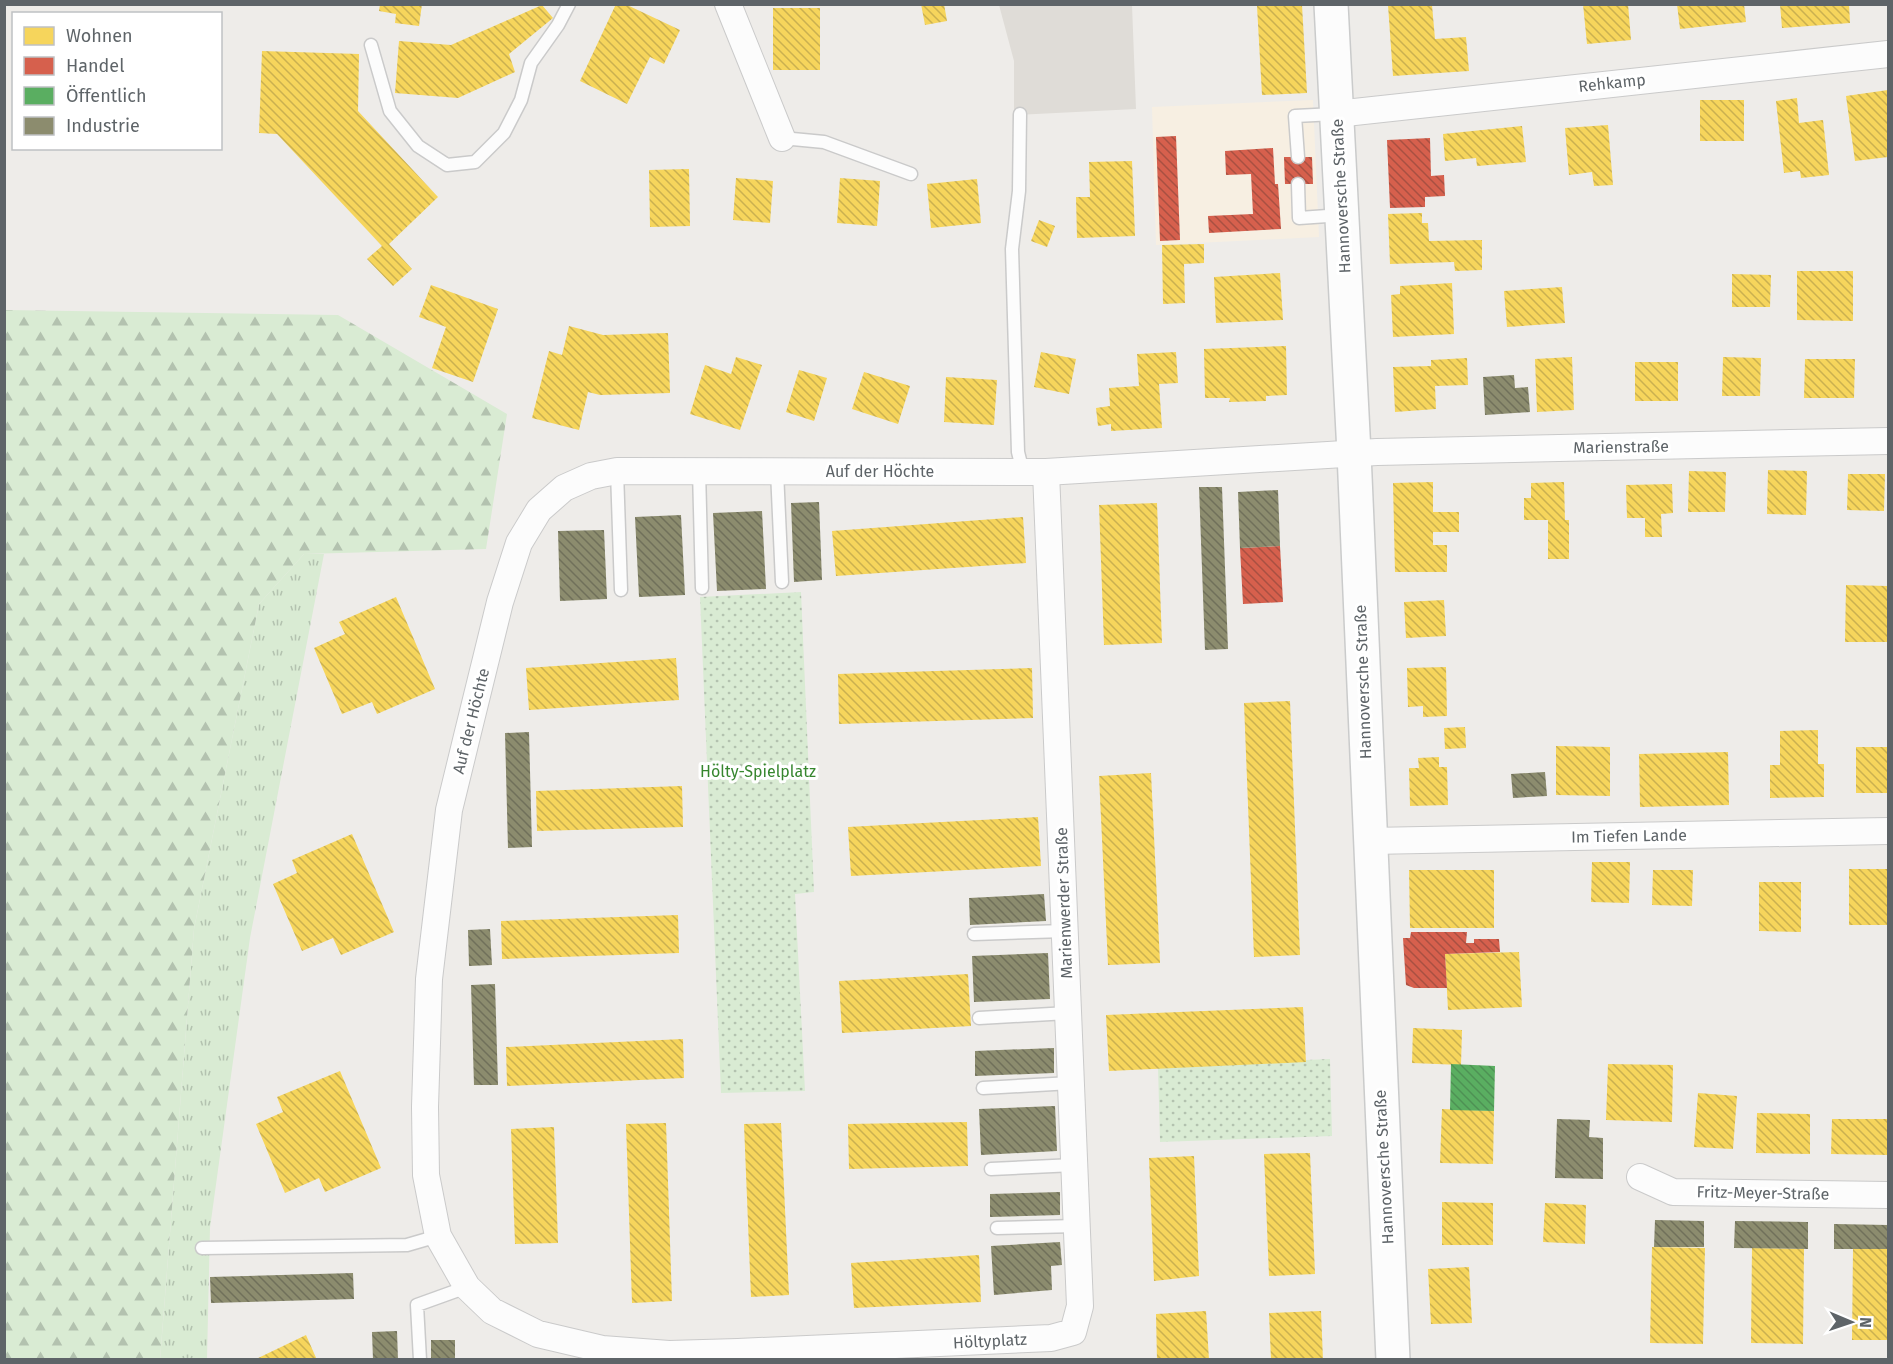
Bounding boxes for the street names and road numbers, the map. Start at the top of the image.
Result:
street label: Rehkamp [1577,70,1647,96]
street label: Hannoversche Straße [1327,118,1355,274]
street label: Marienstraße [1573,437,1669,457]
street label: Auf der Höchte [826,462,934,481]
street label: Hannoversche Straße [1351,604,1375,760]
street label: Auf der Höchte [449,666,493,776]
street label: Im Tiefen Lande [1571,825,1687,847]
street label: Marienwerder Straße [1052,827,1076,979]
street label: Hannoversche Straße [1370,1089,1398,1245]
street label: Fritz-Meyer-Straße [1696,1182,1830,1204]
street label: Höltyplatz [953,1330,1027,1352]

